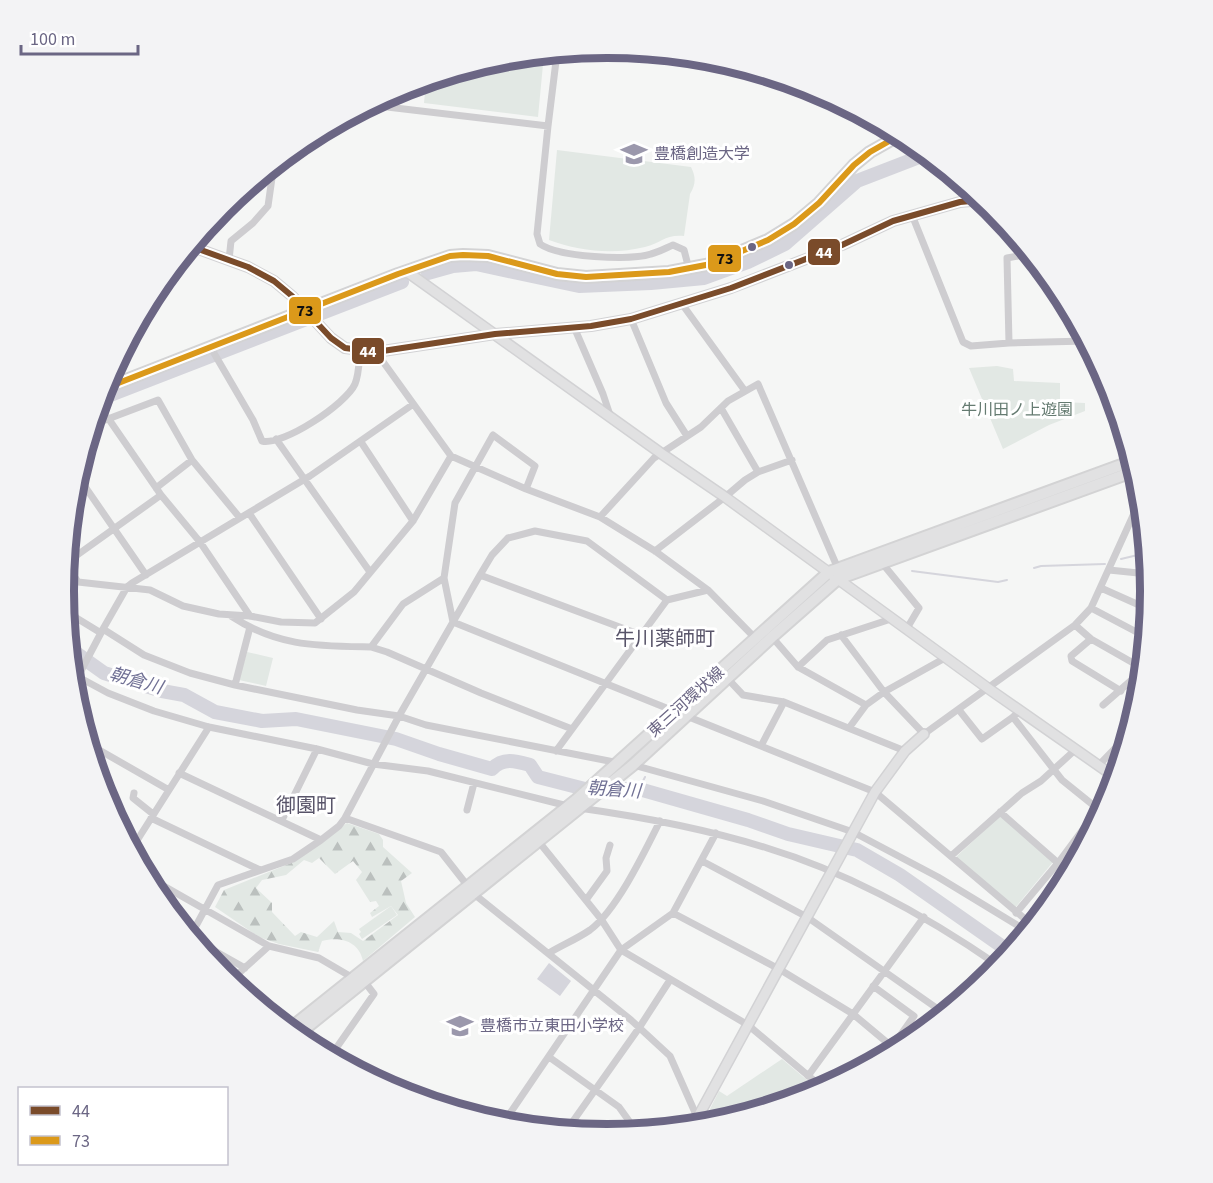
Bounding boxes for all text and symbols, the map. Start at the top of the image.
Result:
scale bar [21,18,138,56]
text: 100 m [30,27,75,52]
school or university icon: 豊橋創造大学 [619,139,649,169]
place label: 豊橋創造大学 [654,143,750,165]
line badge: 44 [807,238,841,266]
unlabelled marker [746,241,758,253]
text: 44 [816,242,833,264]
line badge: 73 [707,244,742,273]
text: 73 [717,248,733,270]
unlabelled marker [783,259,795,271]
line badge: 73 [288,296,322,325]
text: 73 [297,300,313,322]
line badge: 44 [351,337,385,365]
text: 44 [360,341,377,363]
park label: 牛川田ノ上遊園 [961,399,1073,421]
district label: 牛川薬師町 [615,625,715,653]
water label: 朝倉川 [107,662,167,701]
street label: 東三河環状線 [643,662,729,742]
water label: 朝倉川 [586,776,644,804]
district label: 御園町 [276,792,336,820]
school or university icon: 豊橋市立東田小学校 [445,1011,475,1041]
place label: 豊橋市立東田小学校 [480,1015,624,1037]
legend [18,1087,228,1165]
text: 44 [72,1099,90,1124]
text: 73 [72,1129,90,1154]

